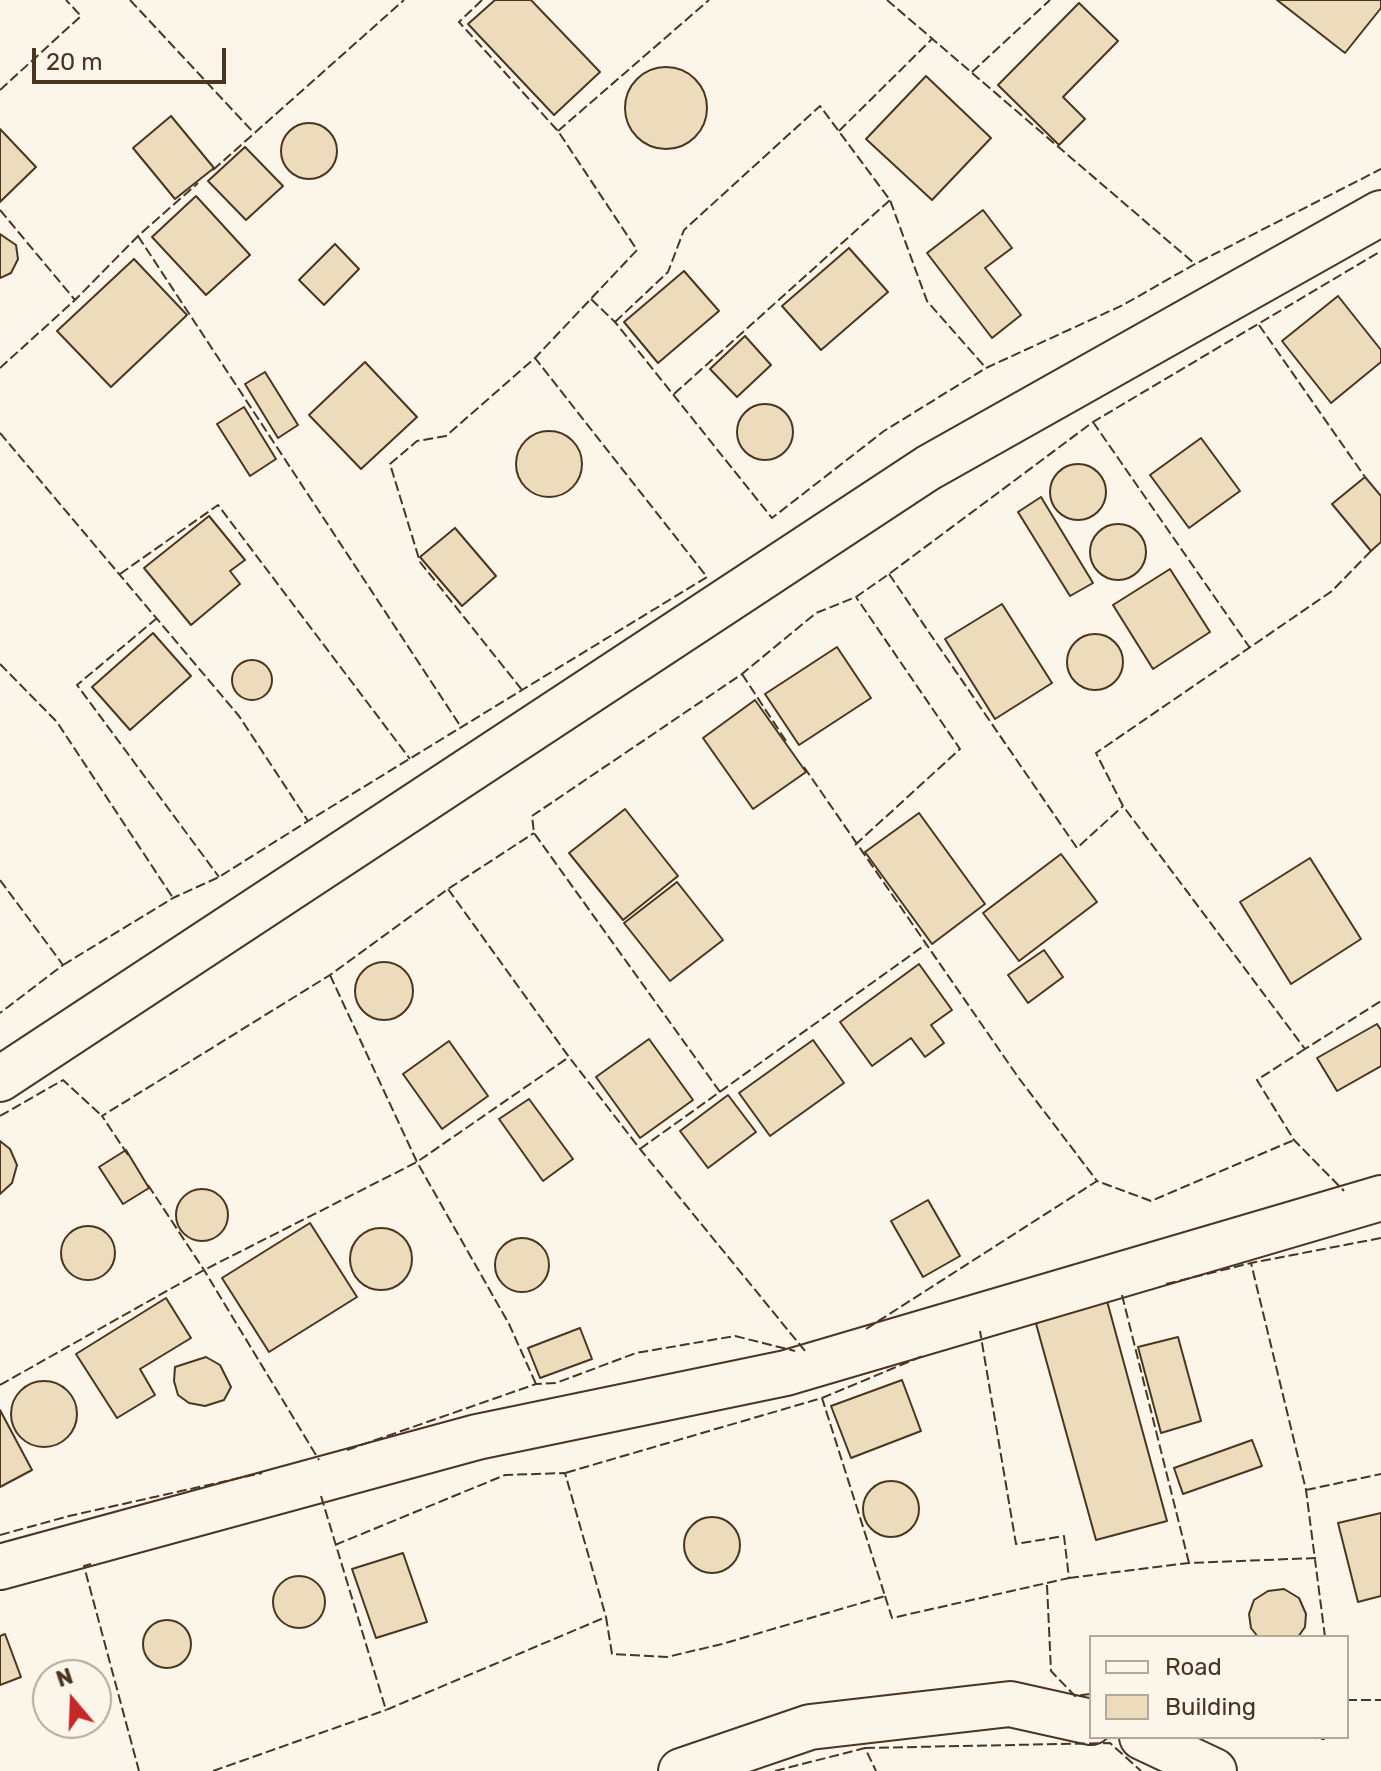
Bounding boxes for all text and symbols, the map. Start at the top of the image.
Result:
scale bar [36,32,230,82]
text: 20 m [46,48,103,76]
legend [1089,1635,1349,1739]
text: Road [1165,1653,1222,1681]
north arrow [32,1659,112,1739]
text: N [53,1662,77,1693]
text: Building [1165,1693,1256,1721]

